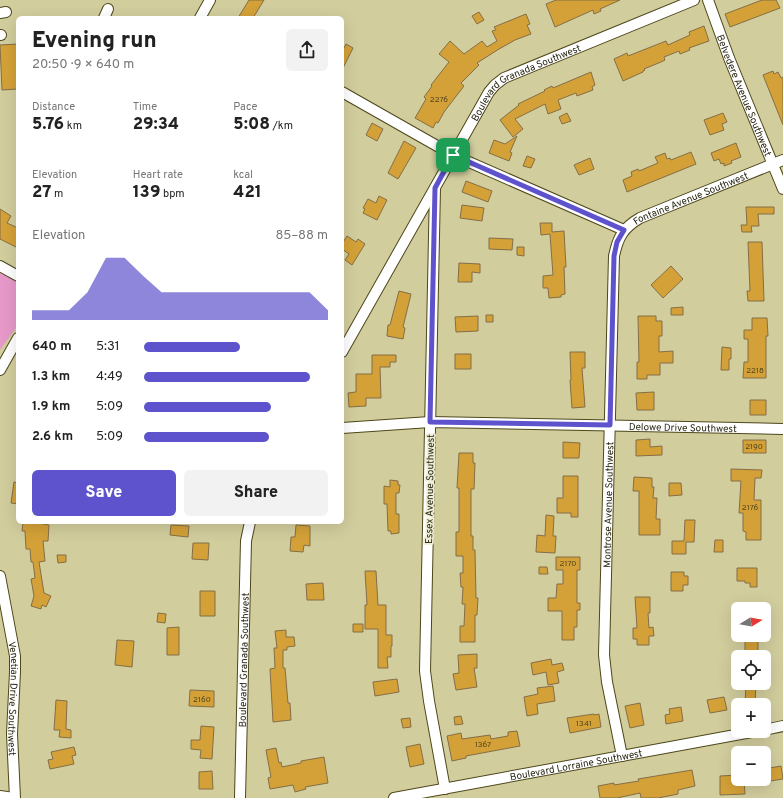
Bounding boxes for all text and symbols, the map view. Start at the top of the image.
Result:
text: Evening run [32,28,157,55]
button: share [286,29,328,71]
street label: Belvedere Avenue Southwest [713,33,774,159]
street label: Boulevard Granada Southwest [469,42,583,124]
text: 20:50 · 9 × 640 m [32,57,134,73]
house number: 2276 [430,95,448,105]
text: Distance [32,100,75,114]
text: Time [133,100,157,114]
text: Pace [233,100,258,114]
text: 5.76 [32,114,64,136]
text: 29:34 [133,114,179,136]
text: 5:08 [233,114,270,136]
text: km [64,119,82,133]
text: /km [270,119,293,133]
pin [436,138,470,172]
icon: arrive [442,144,464,166]
text: Elevation [32,168,77,182]
text: Heart rate [133,168,183,182]
text: kcal [233,168,253,182]
street label: Fontaine Avenue Southwest [631,170,751,229]
text: 27 [32,182,51,204]
text: 139 [133,182,160,204]
text: 421 [233,182,262,204]
text: m [51,187,63,201]
text: bpm [160,187,185,201]
text: Elevation [32,228,85,244]
text: 85–88 m [275,228,328,244]
text: 640 m [32,339,72,355]
text: 5:31 [96,339,120,355]
house number: 2218 [746,366,764,376]
text: 1.3 km [32,369,70,385]
text: 4:49 [96,369,123,385]
text: 1.9 km [32,399,70,415]
text: 5:09 [96,399,123,415]
street label: Delowe Drive Southwest [629,421,737,436]
text: 2.6 km [32,429,73,445]
text: 5:09 [96,429,123,445]
street label: Essex Avenue Southwest [423,434,438,544]
street label: Montrose Avenue Southwest [601,441,617,568]
house number: 2190 [745,442,763,452]
button: Save [32,470,176,516]
button: Share [184,470,328,516]
house number: 2176 [742,503,758,513]
house number: 2170 [560,559,576,569]
street label: Boulevard Granada Southwest [237,592,253,728]
north arrow [731,602,771,642]
map controls [731,602,771,786]
street label: Venetian Drive Southwest [4,641,20,756]
button: locate [731,650,771,690]
house number: 2160 [193,695,211,705]
button: + [731,698,771,738]
house number: 1341 [576,719,592,729]
house number: 1367 [475,740,491,750]
button: − [731,746,771,786]
street label: Boulevard Lorraine Southwest [509,747,644,784]

